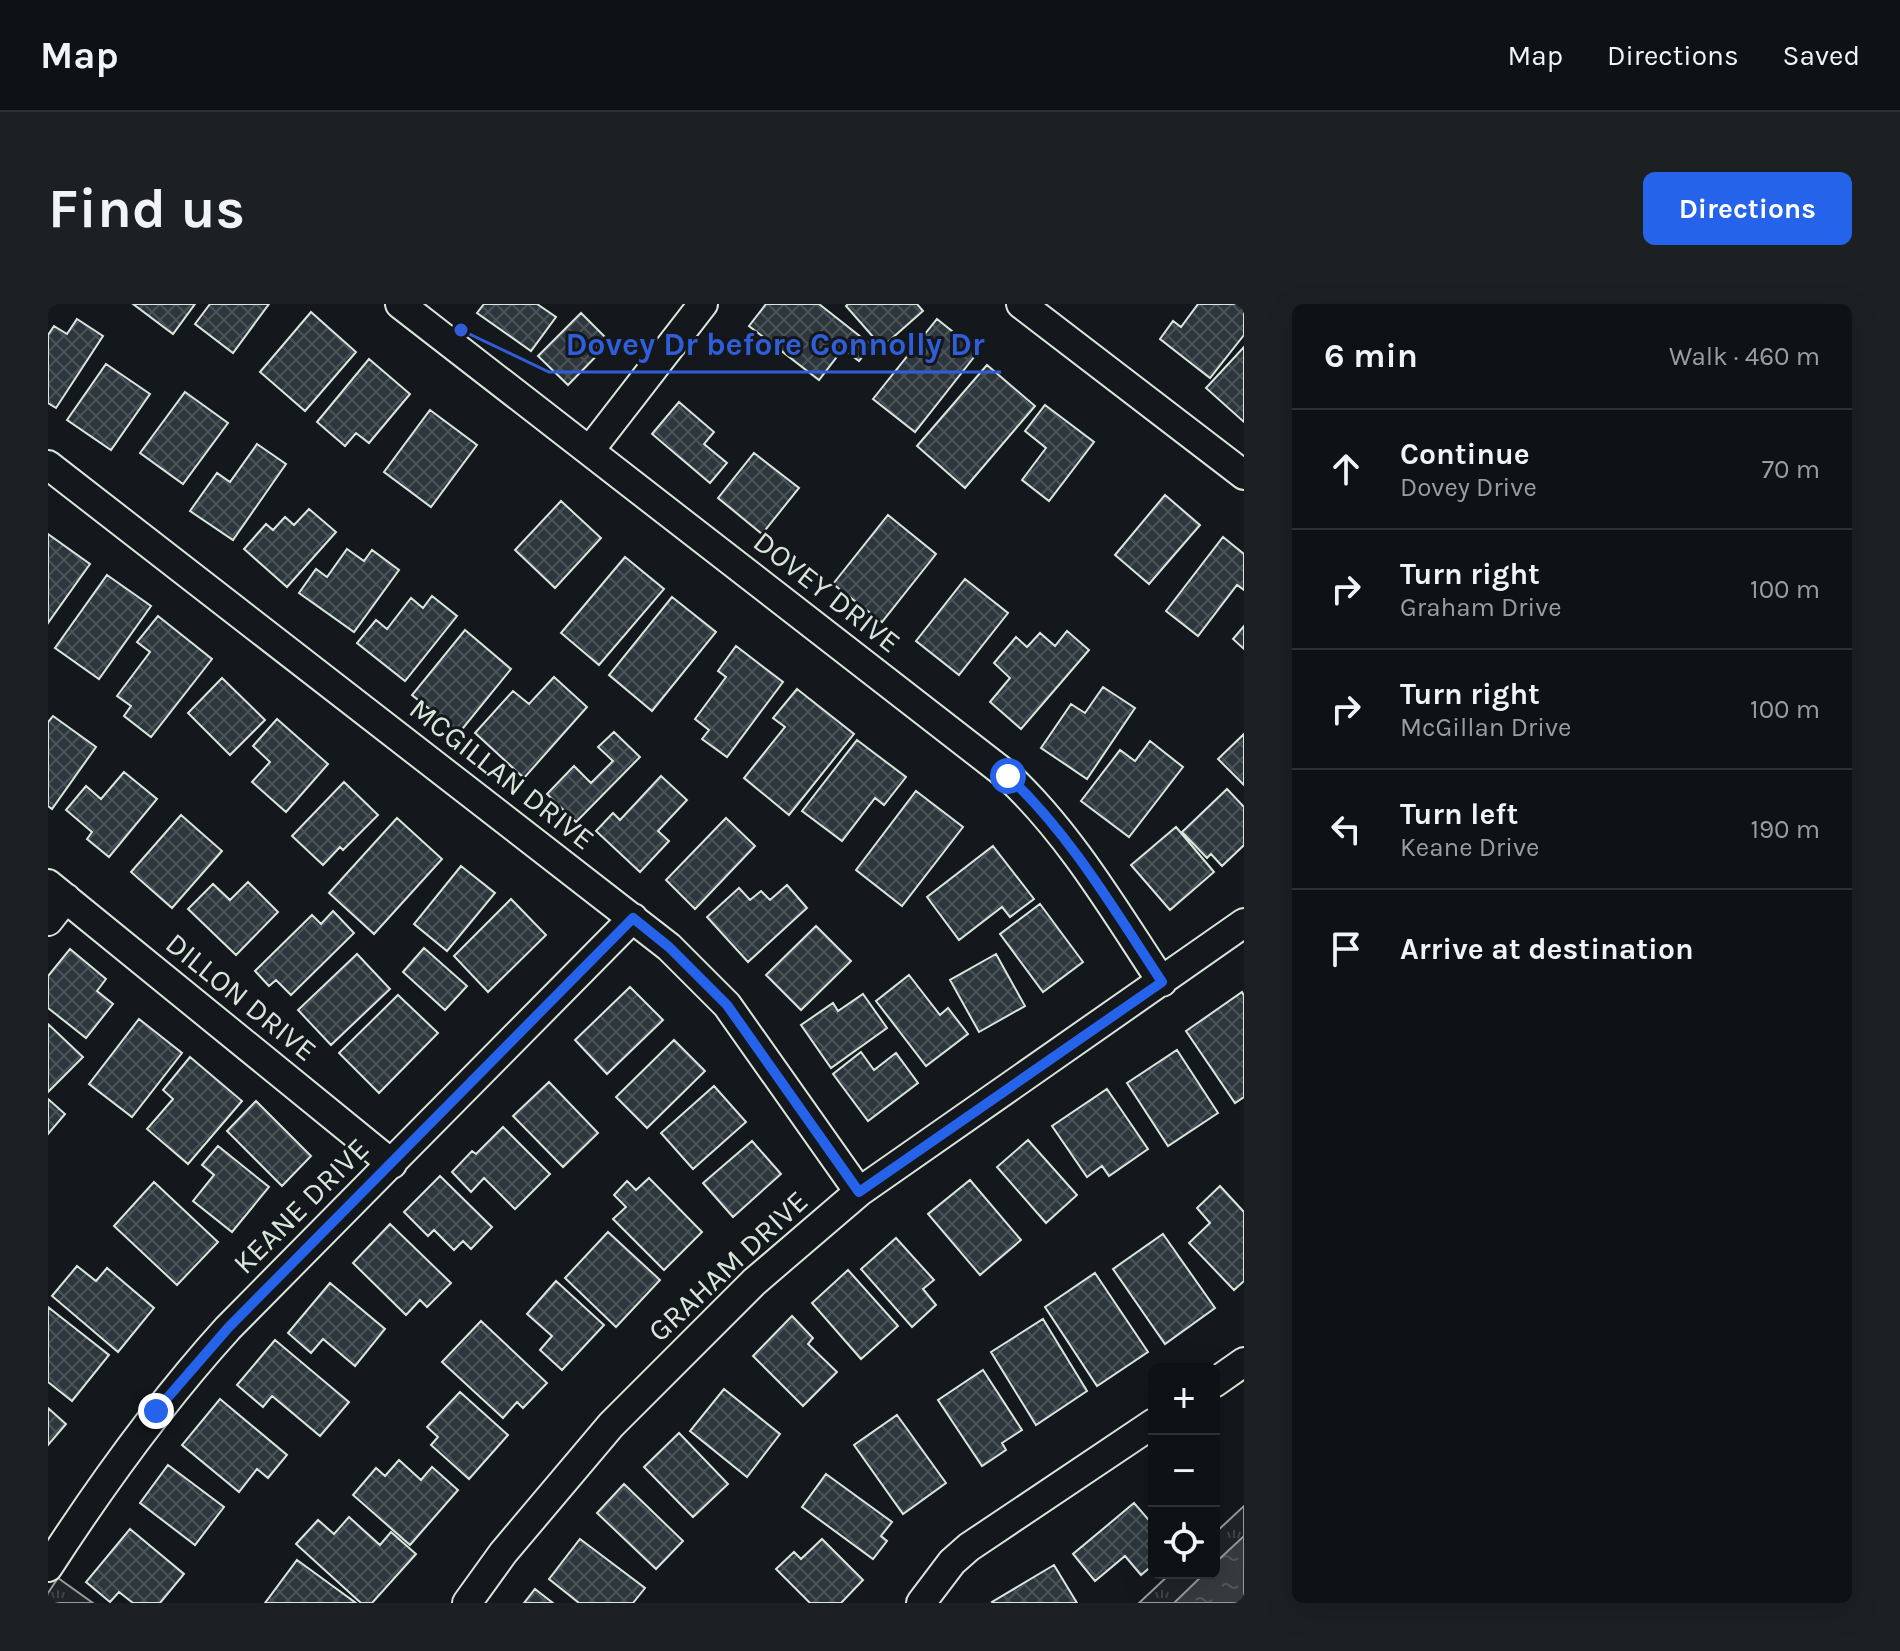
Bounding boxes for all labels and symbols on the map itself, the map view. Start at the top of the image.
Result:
callout: Dovey Dr before Connolly Dr [549,316,1001,372]
text: Dovey Dr before Connolly Dr [565,326,985,363]
street label: DOVEY DRIVE [746,523,908,661]
street label: MCGILLAN DRIVE [402,691,602,857]
route start [990,758,1026,794]
street label: DILLON DRIVE [158,925,324,1069]
street label: KEANE DRIVE [226,1131,376,1281]
street label: GRAHAM DRIVE [641,1183,815,1349]
route end [138,1393,174,1429]

